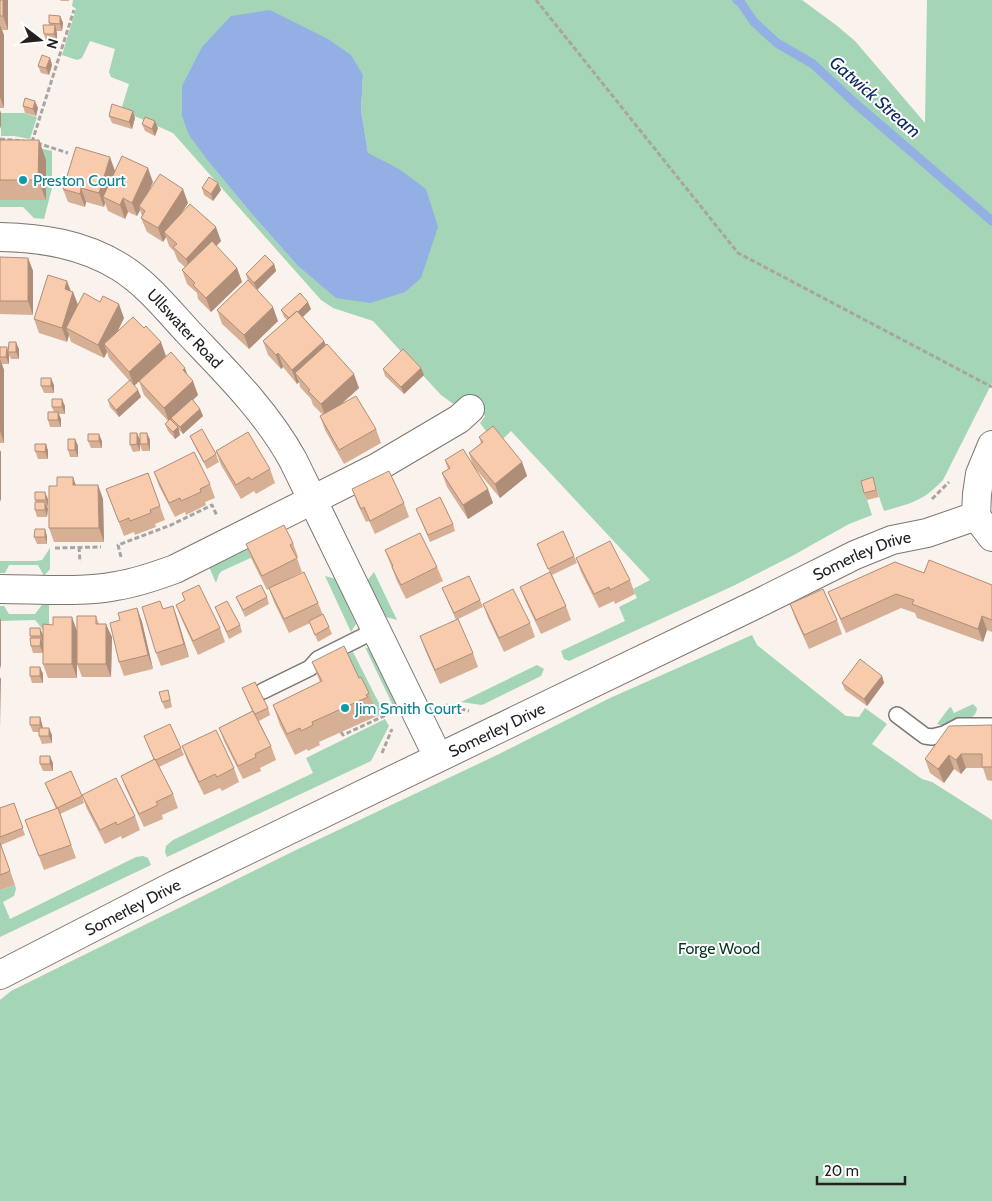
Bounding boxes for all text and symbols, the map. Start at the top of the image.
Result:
north arrow [15,15,65,65]
text: N [42,36,63,51]
water label: Gatwick Stream [825,51,925,143]
place label: Preston Court [33,171,126,190]
marker: Preston Court [17,174,29,186]
street label: Ullswater Road [143,285,226,372]
street label: Somerley Drive [810,527,913,585]
place label: Jim Smith Court [354,699,462,718]
street label: Somerley Drive [445,699,548,761]
marker: Jim Smith Court [339,702,351,714]
street label: Somerley Drive [82,875,184,940]
park label: Forge Wood [678,939,760,958]
scale bar [817,1154,904,1186]
text: 20 m [824,1162,859,1180]

